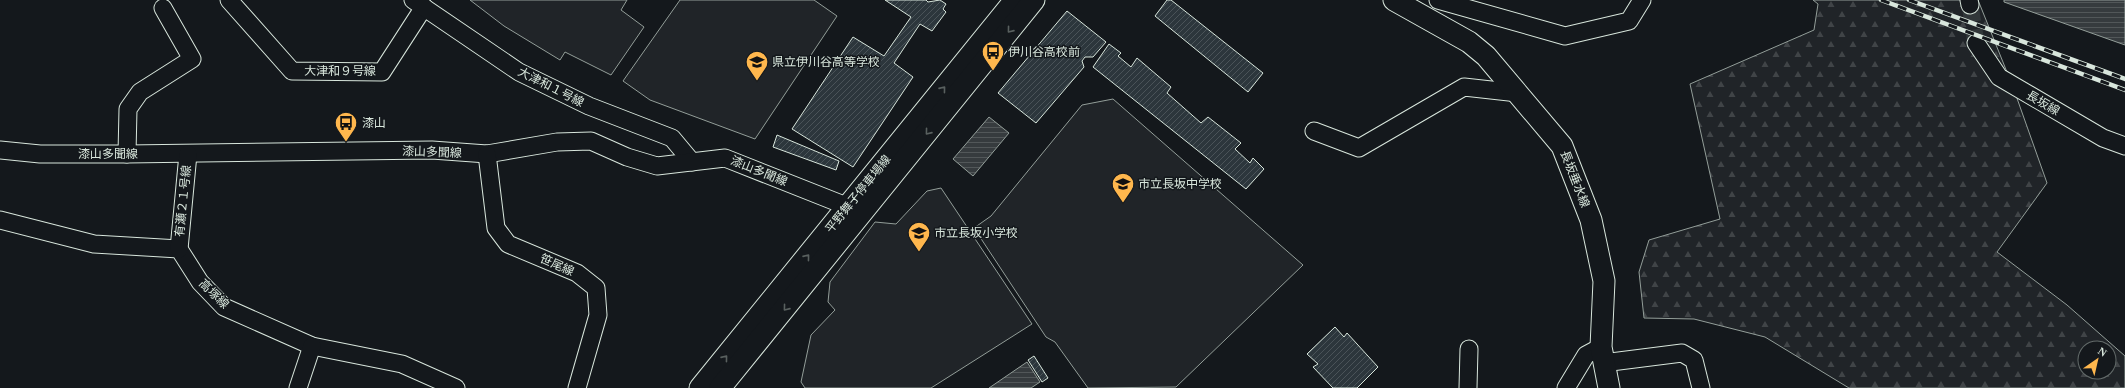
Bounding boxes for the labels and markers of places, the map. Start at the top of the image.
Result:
bus stop icon: 伊川谷高校前 [980,39,1006,72]
place label: 伊川谷高校前 [1008,45,1080,59]
school or university icon: 県立伊川谷高等学校 [744,49,770,82]
place label: 県立伊川谷高等学校 [772,55,880,69]
bus stop icon: 漆山 [333,110,359,143]
place label: 漆山 [362,116,386,130]
school or university icon: 市立長坂中学校 [1110,171,1136,204]
place label: 市立長坂中学校 [1138,177,1222,191]
school or university icon: 市立長坂小学校 [906,220,932,253]
place label: 市立長坂小学校 [934,226,1018,240]

